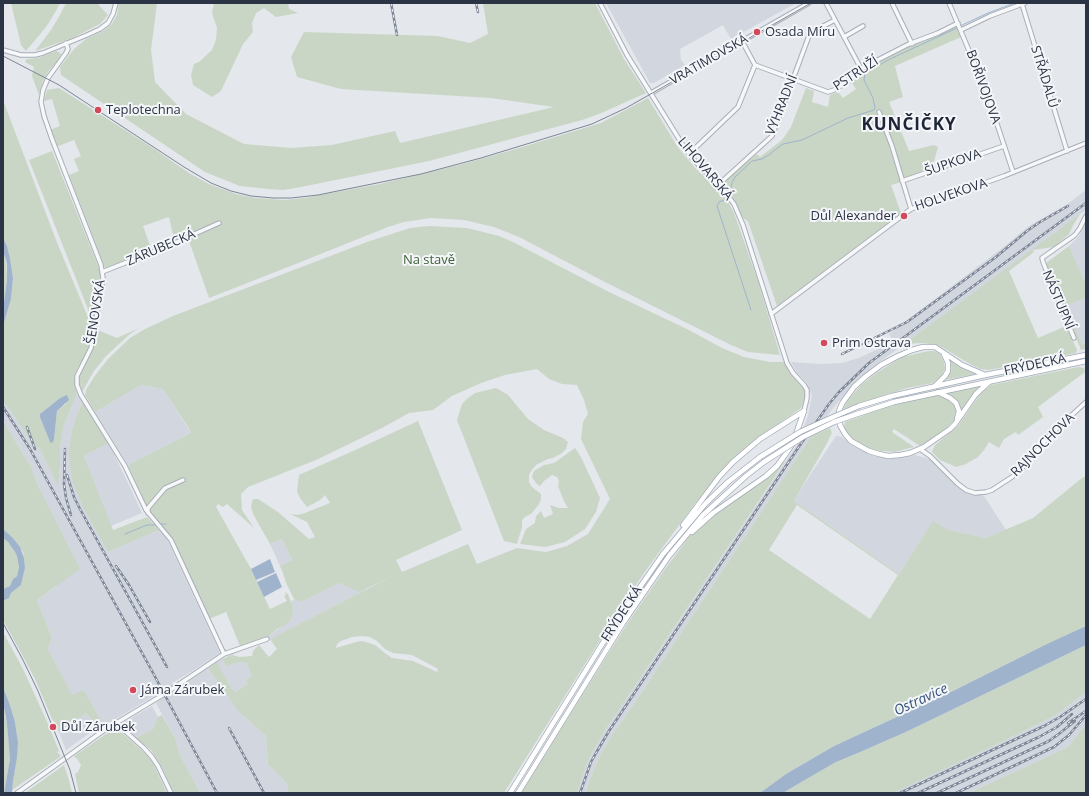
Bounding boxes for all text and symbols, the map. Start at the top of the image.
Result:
place label: Osada Míru [765,24,835,40]
marker: Osada Míru [752,27,762,37]
street label: VRATIMOVSKÁ [667,31,751,89]
street label: STŘÁDALŮ [1027,44,1061,110]
street label: BOŘIVOJOVA [962,48,1004,126]
street label: PSTRUŽÍ [831,54,881,94]
street label: VÝHRADNÍ [763,73,801,137]
place label: Teplotechna [106,102,181,118]
marker: Teplotechna [93,105,103,115]
district label: KUNČIČKY [861,115,957,135]
street label: LIHOVARSKÁ [674,134,736,204]
street label: ŠUPKOVA [923,146,983,180]
street label: HOLVEKOVA [913,175,989,215]
place label: Důl Alexander [811,208,896,224]
marker: Důl Alexander [899,211,909,221]
street label: ZÁRUBECKÁ [124,227,198,269]
park label: Na stavě [403,252,455,268]
street label: NÁSTUPNÍ [1039,268,1077,332]
street label: ŠENOVSKÁ [83,279,109,345]
place label: Prim Ostrava [832,335,911,351]
marker: Prim Ostrava [819,338,829,348]
street label: FRÝDECKÁ [1003,351,1067,379]
street label: RAJNOCHOVA [1008,410,1078,480]
street label: FRÝDECKÁ [598,583,646,645]
water label: Ostravice [891,680,951,720]
place label: Jáma Zárubek [141,682,224,698]
marker: Jáma Zárubek [128,685,138,695]
place label: Důl Zárubek [61,719,135,735]
marker: Důl Zárubek [48,722,58,732]

